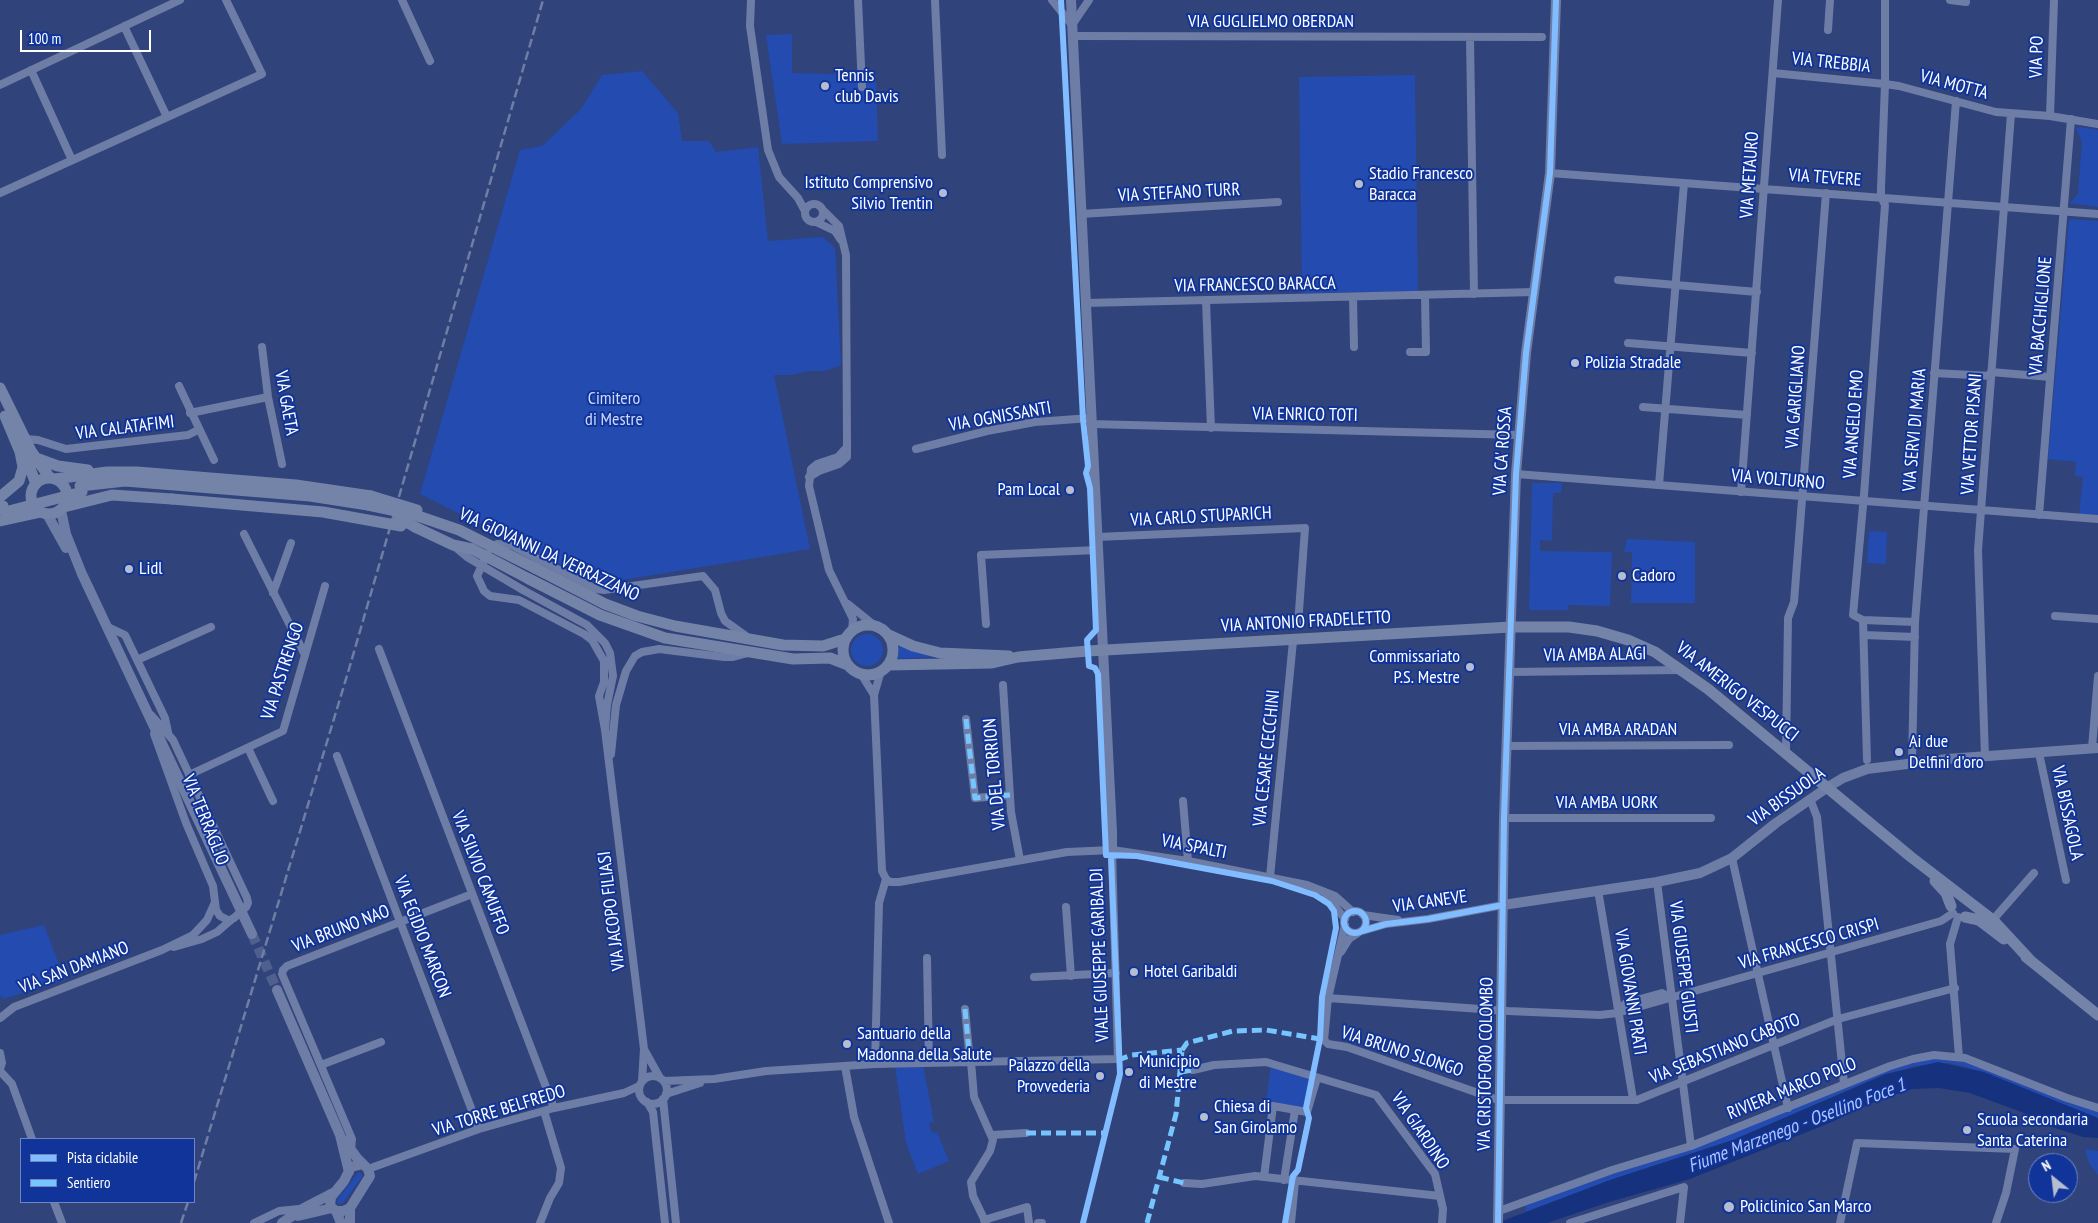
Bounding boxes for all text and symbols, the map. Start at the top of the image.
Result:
street label: VIA GUGLIELMO OBERDAN [1188,11,1354,33]
scale bar [22,20,154,52]
text: 100 m [28,29,61,48]
street label: VIA PO [2025,35,2049,79]
street label: VIA TREBBIA [1791,48,1871,78]
place label: Tennis club Davis [835,65,899,108]
street label: VIA MOTTA [1918,66,1990,104]
marker: Tennis club Davis [819,80,831,92]
street label: VIA METAURO [1736,131,1764,219]
place label: Stadio Francesco Baracca [1369,163,1473,205]
street label: VIA TEVERE [1788,165,1862,191]
place label: Istituto Comprensivo Silvio Trentin [805,172,933,214]
marker: Stadio Francesco Baracca [1353,178,1365,190]
street label: VIA STEFANO TURR [1117,179,1241,207]
marker: Istituto Comprensivo Silvio Trentin [937,187,949,199]
street label: VIA BACCHIGLIONE [2025,256,2057,376]
street label: VIA FRANCESCO BARACCA [1174,273,1336,297]
street label: VIA GARIGLIANO [1782,345,1810,449]
place label: Polizia Stradale [1585,352,1681,374]
marker: Polizia Stradale [1569,357,1581,369]
street label: VIA SERVI DI MARIA [1899,368,1931,492]
street label: VIA GAETA [270,369,302,437]
street label: VIA ANGELO EMO [1839,369,1869,479]
street label: VIA VETTOR PISANI [1957,373,1987,495]
park label: Cimitero di Mestre [585,388,643,430]
street label: VIA OGNISSANTI [947,397,1053,437]
street label: VIA ENRICO TOTI [1252,403,1358,427]
street label: VIA CA' ROSSA [1489,406,1517,496]
street label: VIA CALATAFIMI [74,411,176,445]
street label: VIA VOLTURNO [1730,465,1826,495]
place label: Pam Local [997,479,1060,501]
marker: Pam Local [1064,484,1076,496]
street label: VIA CARLO STUPARICH [1130,503,1272,531]
street label: VIA GIOVANNI DA VERRAZZANO [455,504,643,606]
place label: Lidl [139,558,162,580]
marker: Lidl [123,563,135,575]
place label: Cadoro [1632,565,1675,587]
marker: Cadoro [1616,570,1628,582]
street label: VIA ANTONIO FRADELETTO [1221,607,1391,637]
street label: VIA PASTRENGO [257,620,309,722]
street label: VIA AMERIGO VESPUCCI [1671,637,1803,747]
street label: VIA AMBA ALAGI [1543,643,1647,667]
place label: Commissariato P.S. Mestre [1369,646,1460,689]
marker: Commissariato P.S. Mestre [1464,661,1476,673]
street label: VIA CESARE CECCHINI [1249,689,1285,827]
street label: VIA DEL TORRION [979,717,1011,831]
street label: VIA AMBA ARADAN [1559,719,1677,741]
place label: Ai due Delfini d'oro [1909,731,1984,774]
marker: Ai due Delfini d'oro [1893,746,1905,758]
street label: VIA BISSUOLA [1745,763,1829,831]
street label: VIA BISSAGOLA [2046,764,2088,862]
street label: VIA TERRAGLIO [177,771,233,869]
street label: VIA AMBA UORK [1556,792,1658,814]
street label: VIA SILVIO CAMUFFO [446,808,514,938]
street label: VIA SPALTI [1159,830,1229,864]
street label: VIA JACOPO FILIASI [594,850,630,972]
street label: VIALE GIUSEPPE GARIBALDI [1086,868,1114,1042]
street label: VIA EGIDIO MARCON [389,873,455,1001]
street label: VIA CANEVE [1392,886,1468,918]
street label: VIA GIUSEPPE GIUSTI [1664,900,1702,1034]
street label: VIA BRUNO NAO [289,901,393,957]
street label: VIA FRANCESCO CRISPI [1736,914,1882,974]
street label: VIA GIOVANNI PRATI [1609,928,1651,1056]
street label: VIA SAN DAMIANO [16,937,132,999]
place label: Hotel Garibaldi [1144,961,1237,983]
marker: Hotel Garibaldi [1128,966,1140,978]
street label: VIA CRISTOFORO COLOMBO [1474,977,1498,1151]
street label: VIA SEBASTIANO CABOTO [1647,1009,1803,1089]
street label: VIA BRUNO SLONGO [1338,1022,1466,1082]
place label: Santuario della Madonna della Salute [857,1023,992,1066]
marker: Santuario della Madonna della Salute [841,1038,853,1050]
place label: Municipio di Mestre [1139,1051,1200,1094]
street label: RIVIERA MARCO POLO [1724,1053,1860,1125]
place label: Palazzo della Provvederia [1009,1055,1090,1098]
marker: Municipio di Mestre [1123,1066,1135,1078]
marker: Palazzo della Provvederia [1094,1070,1106,1082]
water label: Fiume Marzenego - Osellino Foce 1 [1685,1074,1909,1178]
street label: VIA TORRE BELFREDO [430,1081,568,1141]
street label: VIA GIARDINO [1386,1088,1454,1174]
place label: Chiesa di San Girolamo [1214,1096,1297,1138]
place label: Scuola secondaria Santa Caterina [1977,1109,2088,1152]
marker: Chiesa di San Girolamo [1198,1111,1210,1123]
marker: Scuola secondaria Santa Caterina [1961,1124,1973,1136]
legend [20,1138,195,1203]
text: Pista ciclabile [67,1148,138,1167]
north arrow [2028,1153,2078,1203]
text: N [2039,1156,2054,1175]
text: Sentiero [67,1173,110,1192]
place label: Policlinico San Marco [1740,1196,1872,1218]
marker: Policlinico San Marco [1722,1200,1736,1214]

